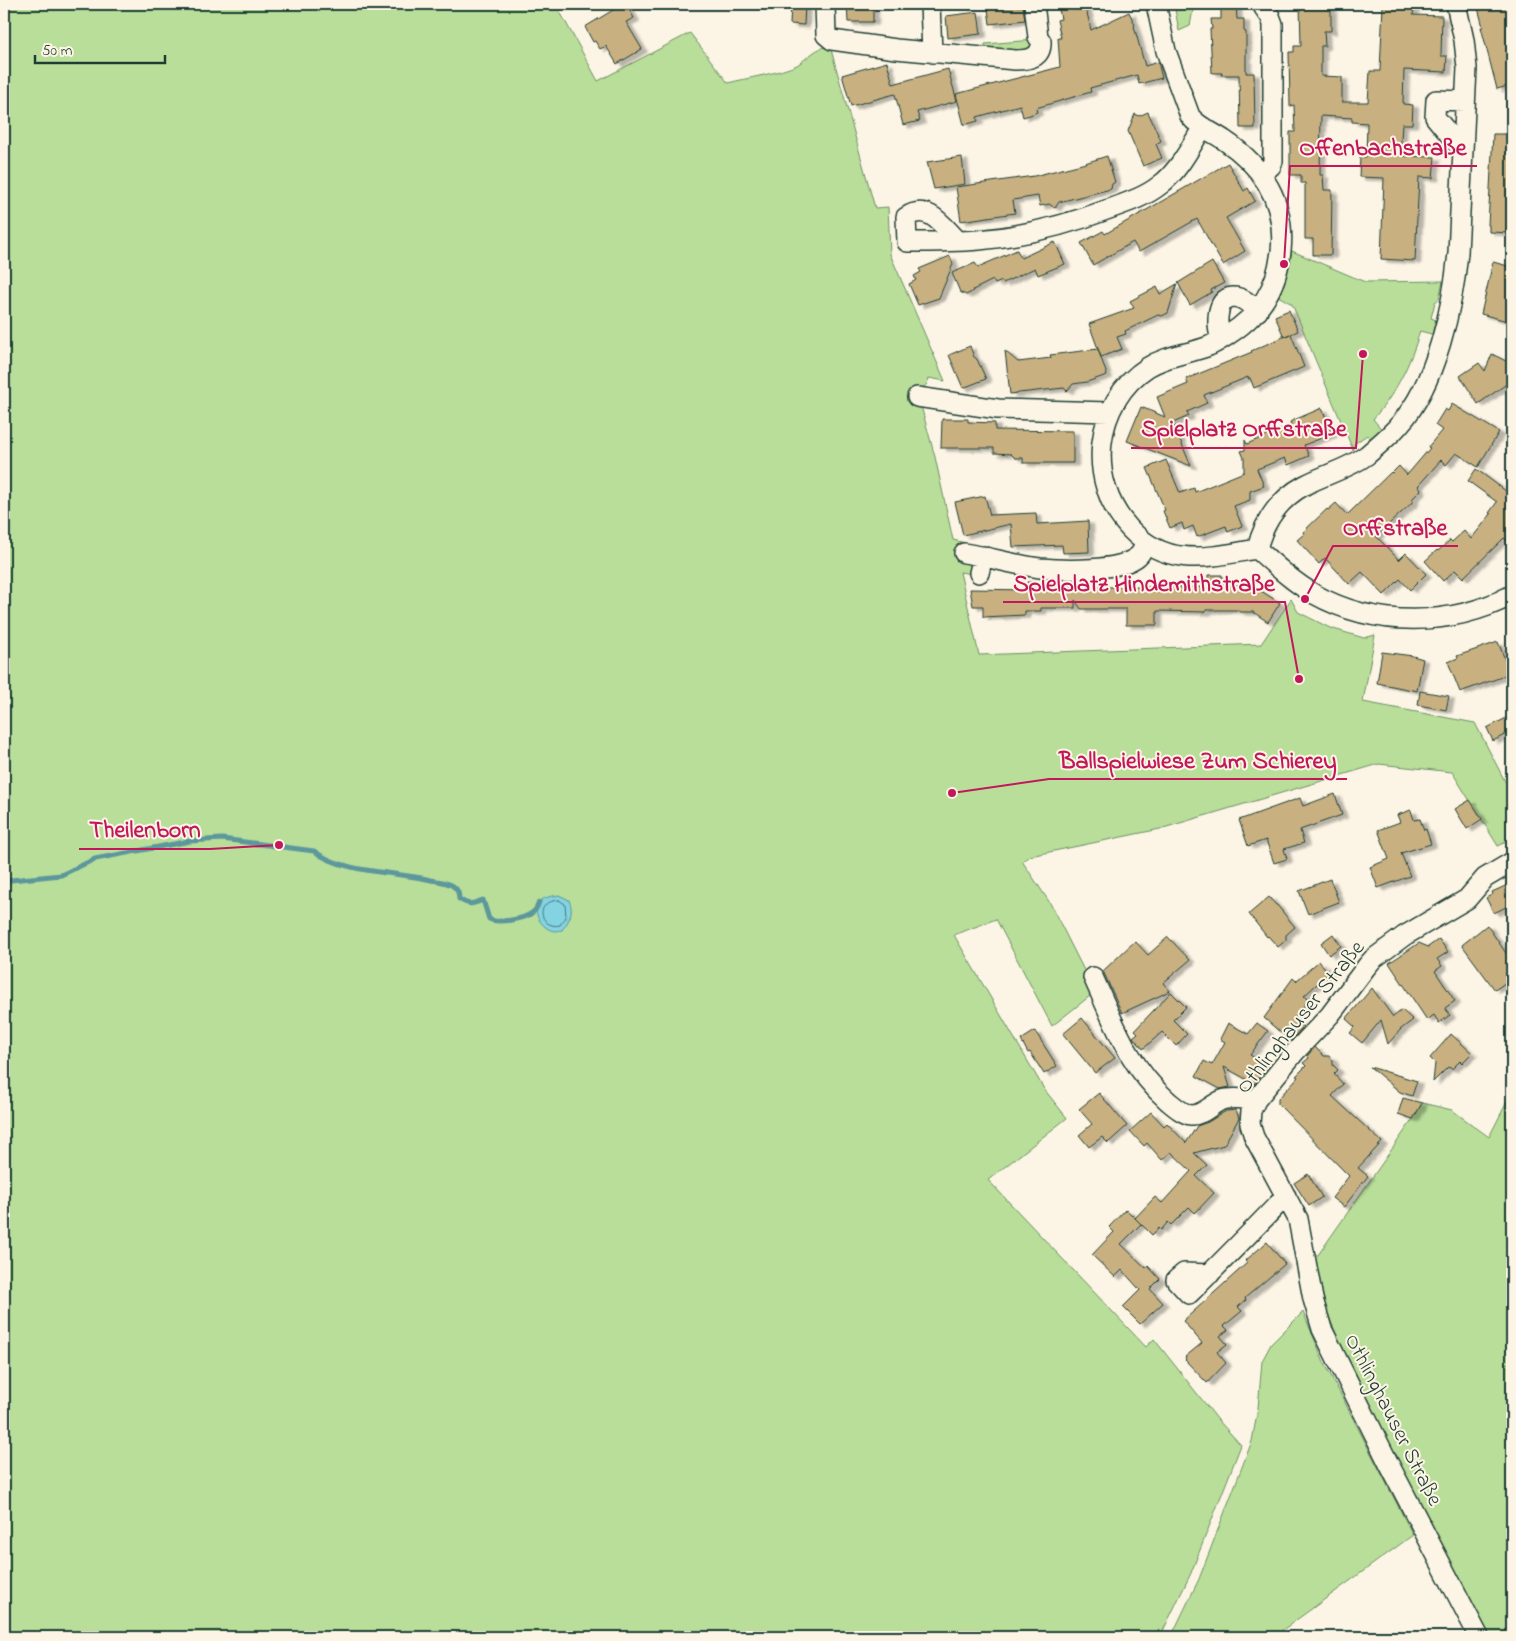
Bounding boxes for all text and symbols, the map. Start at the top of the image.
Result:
scale bar [35,32,165,64]
text: 50 m [42,40,73,62]
callout: Offenbachstraße [1290,127,1477,166]
text: Offenbachstraße [1299,132,1468,167]
callout: Spielplatz Orffstraße [1131,409,1356,448]
text: Spielplatz Orffstraße [1141,413,1348,448]
callout: Orffstraße [1333,507,1458,546]
text: Orffstraße [1343,512,1448,547]
callout: Spielplatz Hindemithstraße [1003,563,1285,602]
text: Spielplatz Hindemithstraße [1013,568,1276,603]
callout: Ballspielwiese Zum Schierey [1049,740,1347,779]
text: Ballspielwiese Zum Schierey [1058,745,1337,781]
callout: Theilenborn [79,810,210,849]
text: Theilenborn [89,814,201,849]
street label: Othlinghauser Straße [1229,934,1374,1102]
street label: Othlinghauser Straße [1334,1329,1450,1513]

